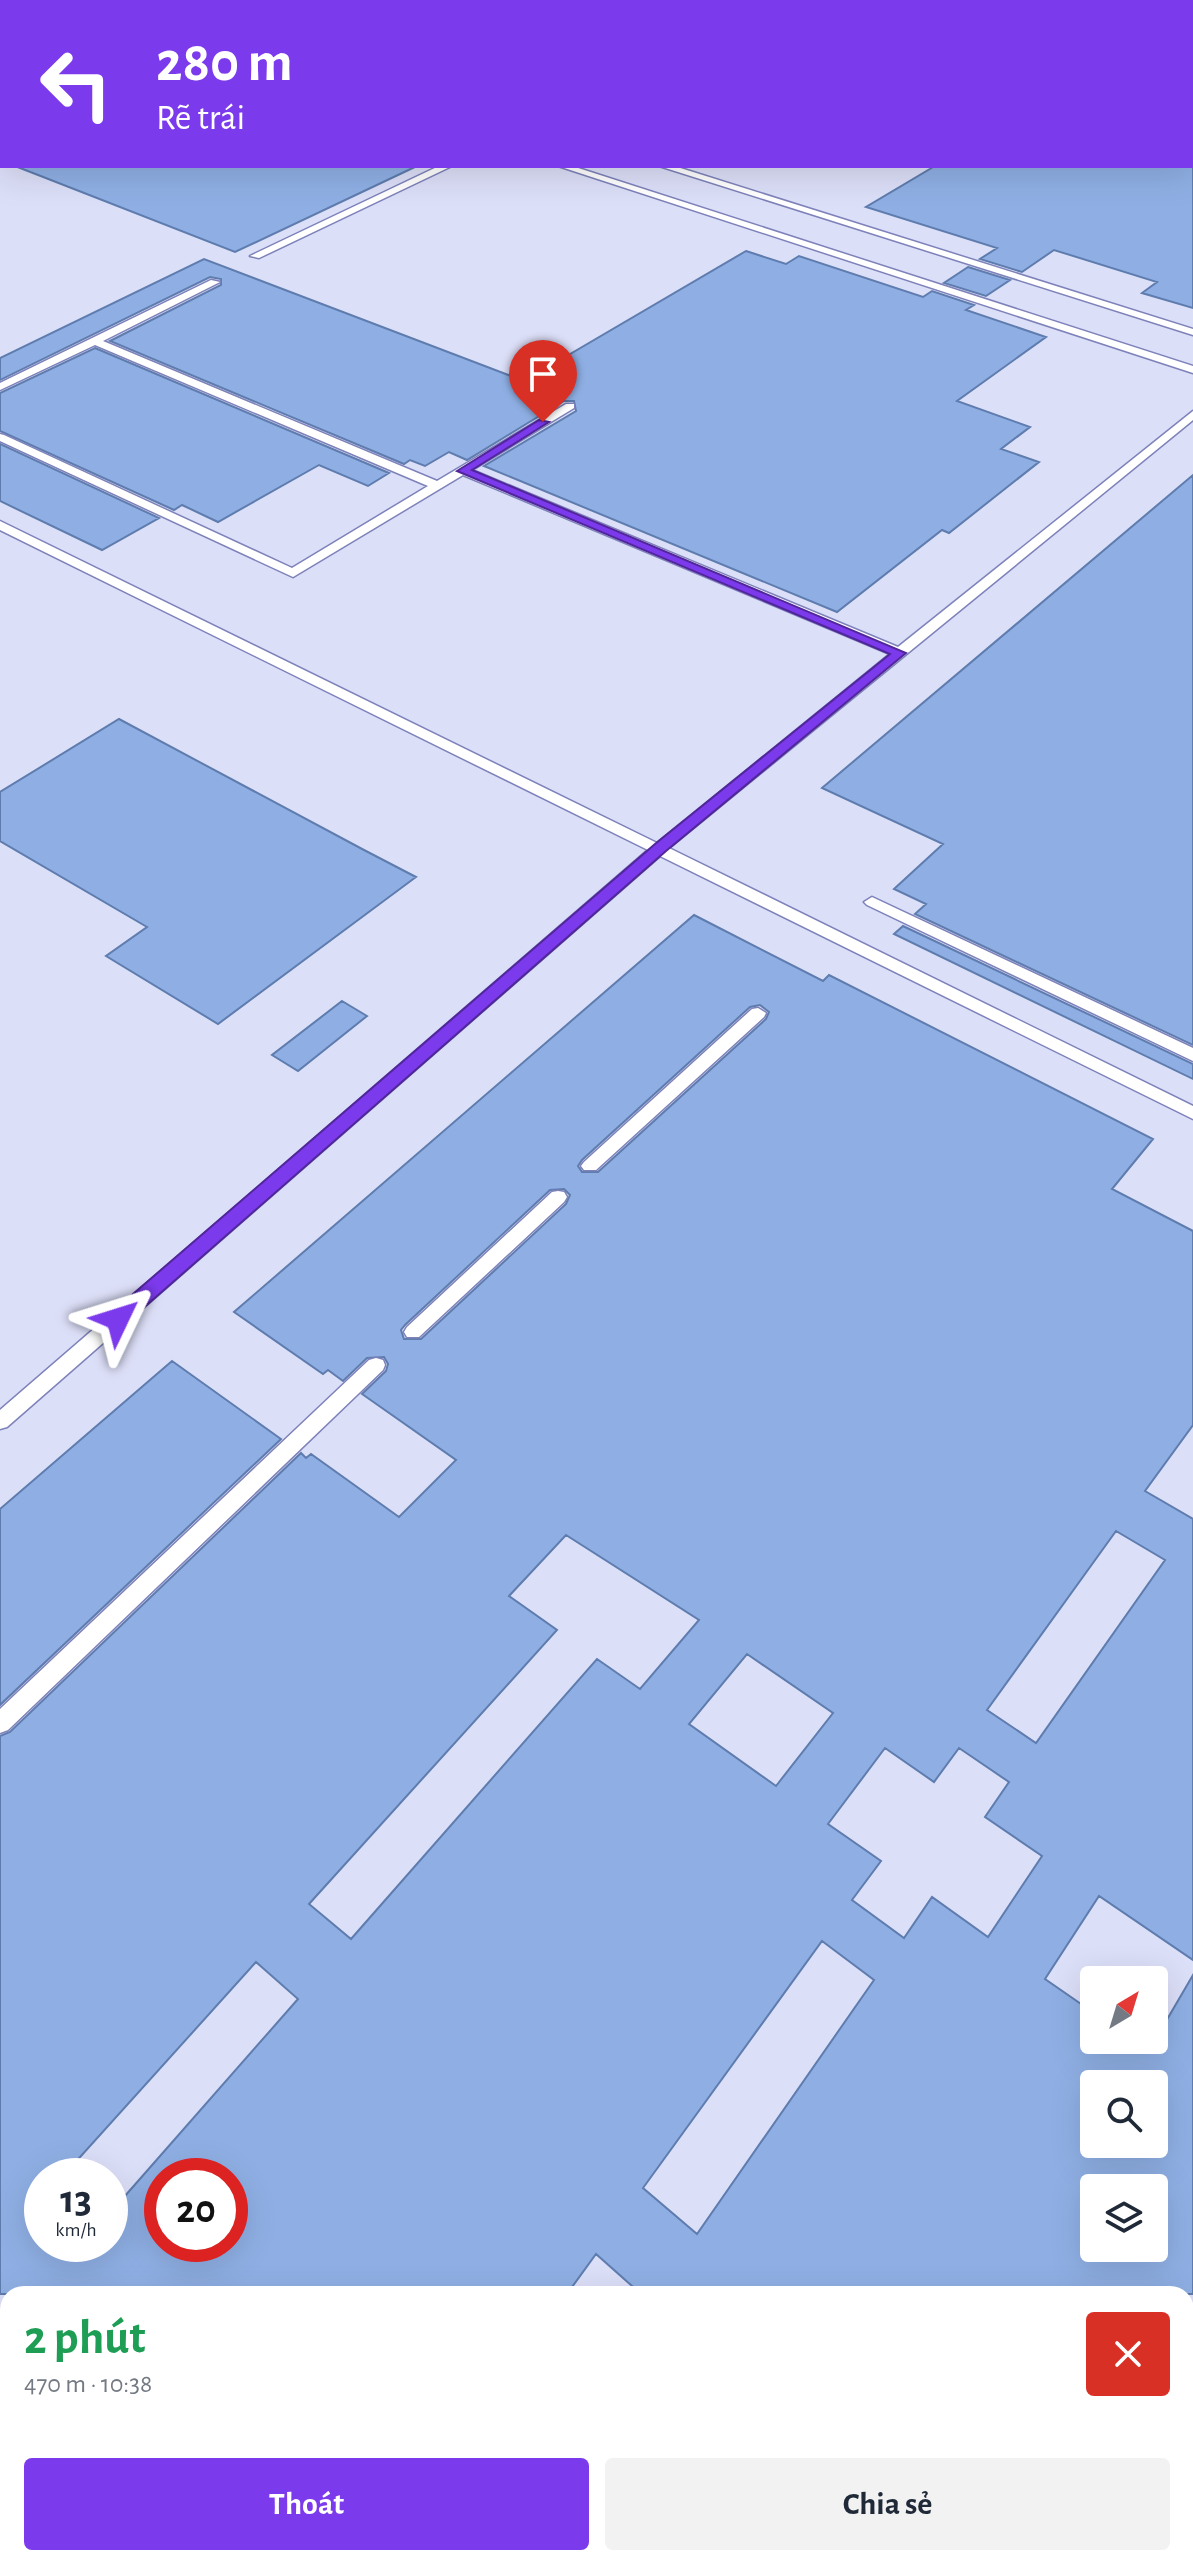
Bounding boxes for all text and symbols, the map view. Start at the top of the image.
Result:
icon: left [24,32,128,136]
text: 280 m [156,35,293,91]
text: Rẽ trái [156,100,245,136]
pin [509,340,577,422]
icon: arrive [521,352,565,396]
position arrow [76,1277,160,1361]
north arrow [1080,1966,1168,2054]
map controls [1080,1966,1168,2262]
button: search [1080,2070,1168,2158]
speed limit sign: 20 [144,2158,248,2262]
button: layers [1080,2174,1168,2262]
text: 13 [60,2180,92,2220]
text: km/h [55,2220,97,2240]
button: close [1086,2312,1170,2396]
text: 2 phút [24,2315,146,2363]
text: 470 m · 10:38 [24,2371,152,2397]
button: Thoát [24,2458,589,2550]
button: Chia sẻ [605,2458,1170,2550]

